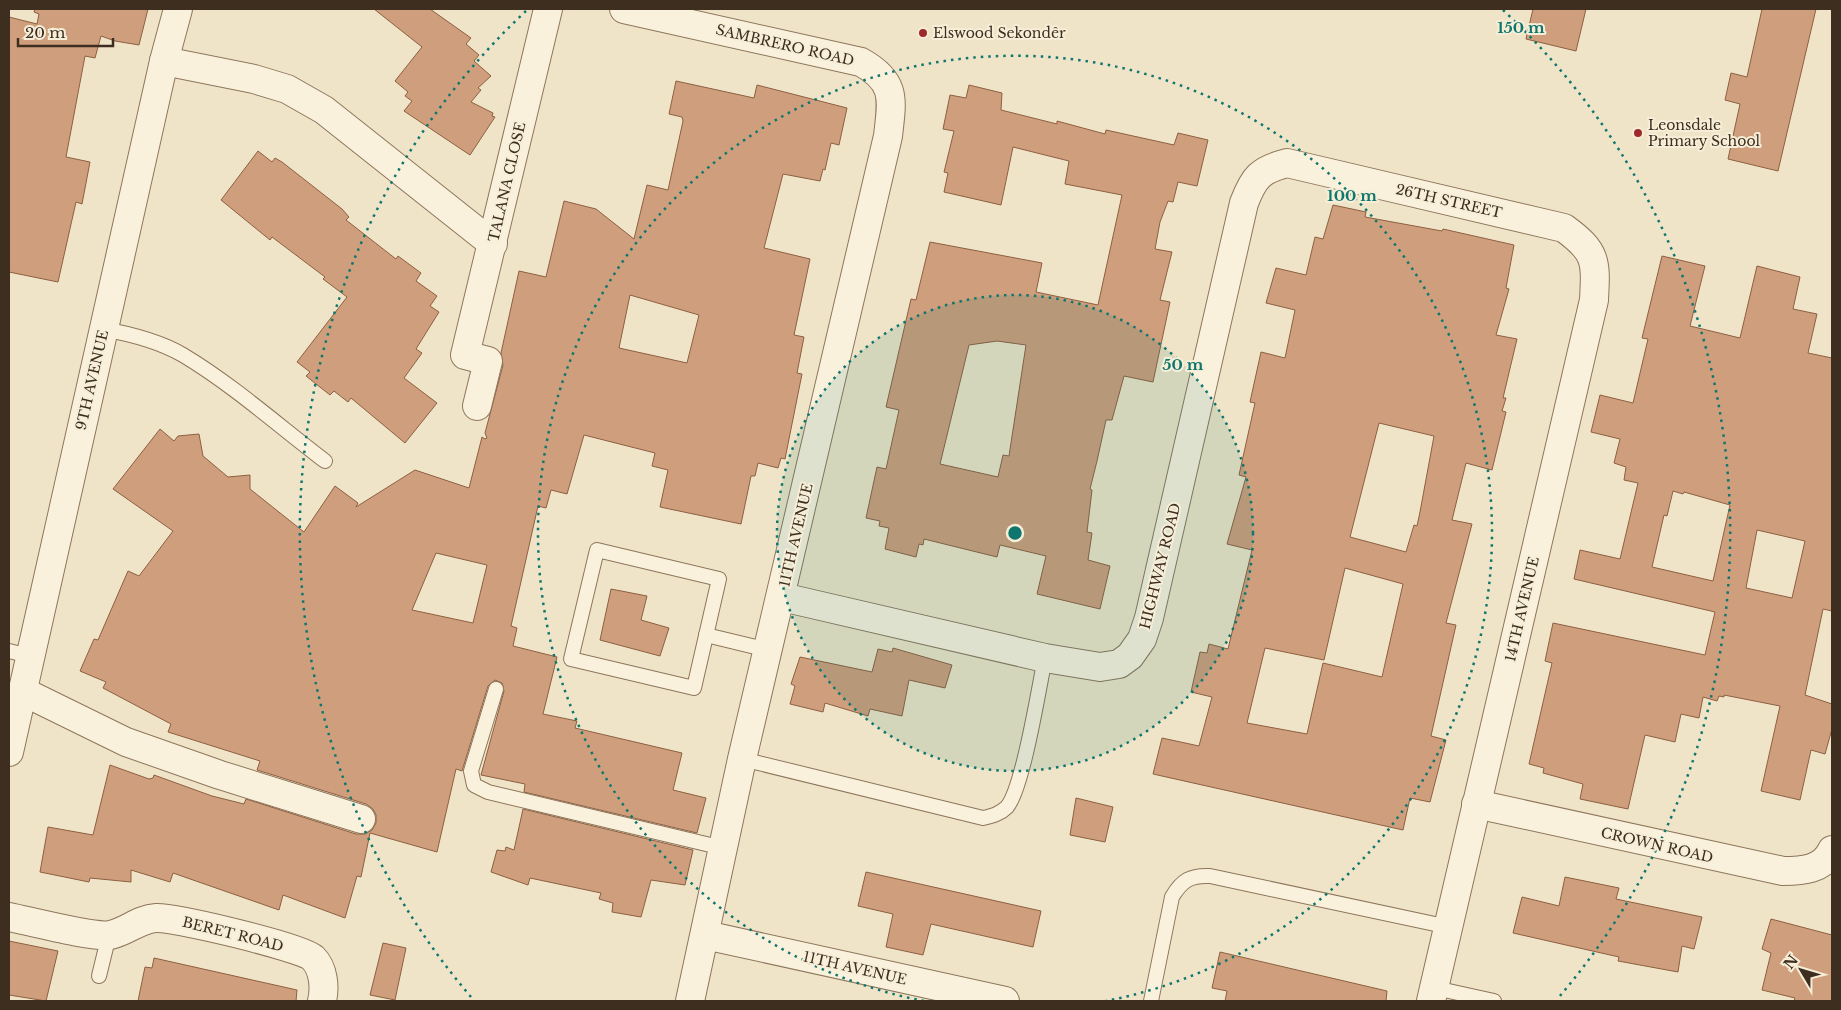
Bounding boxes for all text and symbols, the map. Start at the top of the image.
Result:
scale bar [18,15,112,47]
text: 150 m [1497,18,1545,37]
street label: SAMBRERO ROAD [714,20,856,70]
text: 20 m [25,23,65,42]
place label: Elswood Sekondêr [933,24,1066,42]
marker: Elswood Sekondêr [917,27,929,39]
place label: Leonsdale Primary School [1648,116,1761,150]
street label: TALANA CLOSE [484,120,530,244]
marker: Leonsdale Primary School [1632,127,1644,139]
street label: 26TH STREET [1394,180,1504,222]
text: 100 m [1327,186,1377,205]
street label: 9TH AVENUE [72,328,112,432]
text: 50 m [1163,355,1204,374]
street label: 11TH AVENUE [775,481,817,589]
street label: HIGHWAY ROAD [1136,501,1184,631]
centre of rings [1006,524,1024,542]
street label: 14TH AVENUE [1501,555,1543,663]
street label: CROWN ROAD [1599,823,1715,867]
street label: BERET ROAD [181,913,285,955]
north arrow [1776,945,1826,995]
street label: 11TH AVENUE [801,947,909,989]
text: N [1780,951,1802,973]

